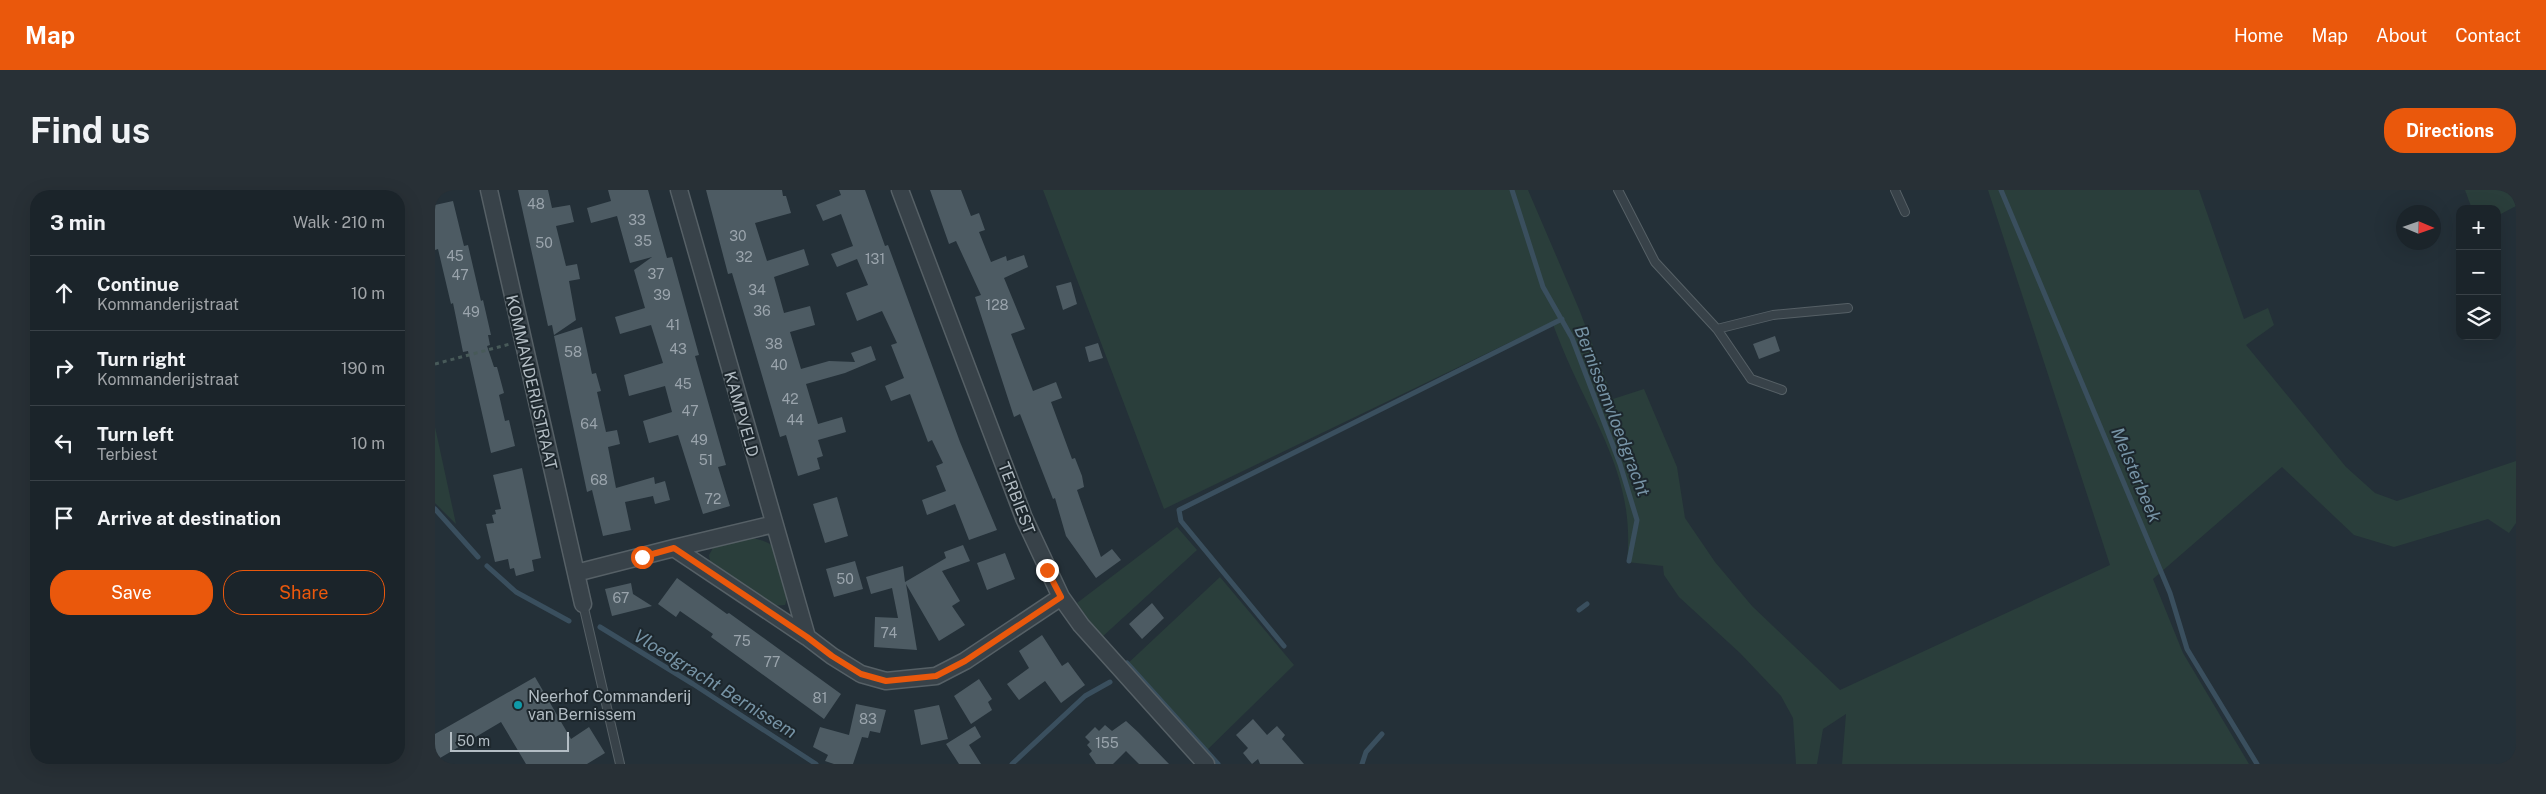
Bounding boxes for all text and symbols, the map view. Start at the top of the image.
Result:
text: Map [25,21,75,49]
text: Home [2234,25,2284,46]
text: Map [2312,25,2348,46]
text: About [2376,25,2427,46]
text: Contact [2455,25,2521,46]
button: Directions [2384,108,2516,153]
text: Find us [30,110,150,151]
house number: 48 [527,196,545,212]
north arrow [2396,205,2441,250]
map controls [2456,205,2501,340]
button: + [2456,205,2501,250]
text: 3 min [50,210,106,235]
house number: 33 [628,212,646,228]
text: Walk · 210 m [293,213,385,232]
house number: 30 [729,228,747,244]
house number: 35 [634,233,652,249]
house number: 50 [535,235,553,251]
house number: 45 [446,248,464,264]
house number: 32 [735,249,753,265]
button: − [2456,250,2501,295]
house number: 131 [865,251,885,267]
house number: 37 [648,266,664,282]
house number: 47 [451,267,469,283]
text: Continue [97,273,179,295]
icon: ahead [50,279,78,307]
house number: 34 [748,282,766,298]
text: 10 m [351,284,385,303]
house number: 39 [653,287,671,303]
street label: KOMMANDERIJSTRAAT [502,293,561,472]
text: Kommanderijstraat [97,295,239,314]
button: layers [2456,295,2501,340]
house number: 128 [985,297,1009,313]
house number: 36 [753,303,771,319]
house number: 49 [462,304,480,320]
house number: 41 [666,317,680,333]
water label: Bernissemvloedgracht [1570,323,1655,499]
house number: 38 [765,336,783,352]
house number: 43 [669,341,687,357]
house number: 58 [564,344,582,360]
text: Turn right [97,348,186,370]
icon: right [50,354,78,382]
house number: 40 [770,357,788,373]
text: 190 m [341,359,385,378]
street label: KAMPVELD [720,369,763,459]
text: Kommanderijstraat [97,370,239,389]
house number: 45 [674,376,692,392]
house number: 42 [781,391,799,407]
house number: 47 [681,403,699,419]
house number: 44 [786,412,804,428]
house number: 64 [580,416,598,432]
text: Turn left [97,423,174,445]
water label: Melsterbeek [2107,424,2166,526]
icon: left [50,429,78,457]
house number: 49 [690,432,708,448]
text: 10 m [351,434,385,453]
text: Terbiest [97,445,157,464]
house number: 51 [699,452,713,468]
street label: TERBIEST [994,459,1039,537]
house number: 68 [590,472,608,488]
house number: 72 [705,491,721,507]
icon: arrive [50,504,78,532]
text: Arrive at destination [97,507,281,529]
route start [631,546,654,569]
route end [1036,559,1059,582]
button: Save [50,570,213,615]
button: Share [223,570,385,615]
house number: 50 [836,571,854,587]
house number: 67 [613,590,629,606]
water label: Vloedgracht Bernissem [630,625,801,742]
house number: 74 [881,625,898,641]
house number: 75 [733,633,751,649]
house number: 77 [764,654,781,670]
place label: Neerhof Commanderij van Bernissem [528,687,691,724]
house number: 81 [813,690,827,706]
marker: Neerhof Commanderij van Bernissem [512,699,524,711]
house number: 83 [859,711,877,727]
scale bar [450,729,569,752]
text: 50 m [457,733,490,749]
house number: 155 [1095,735,1119,751]

